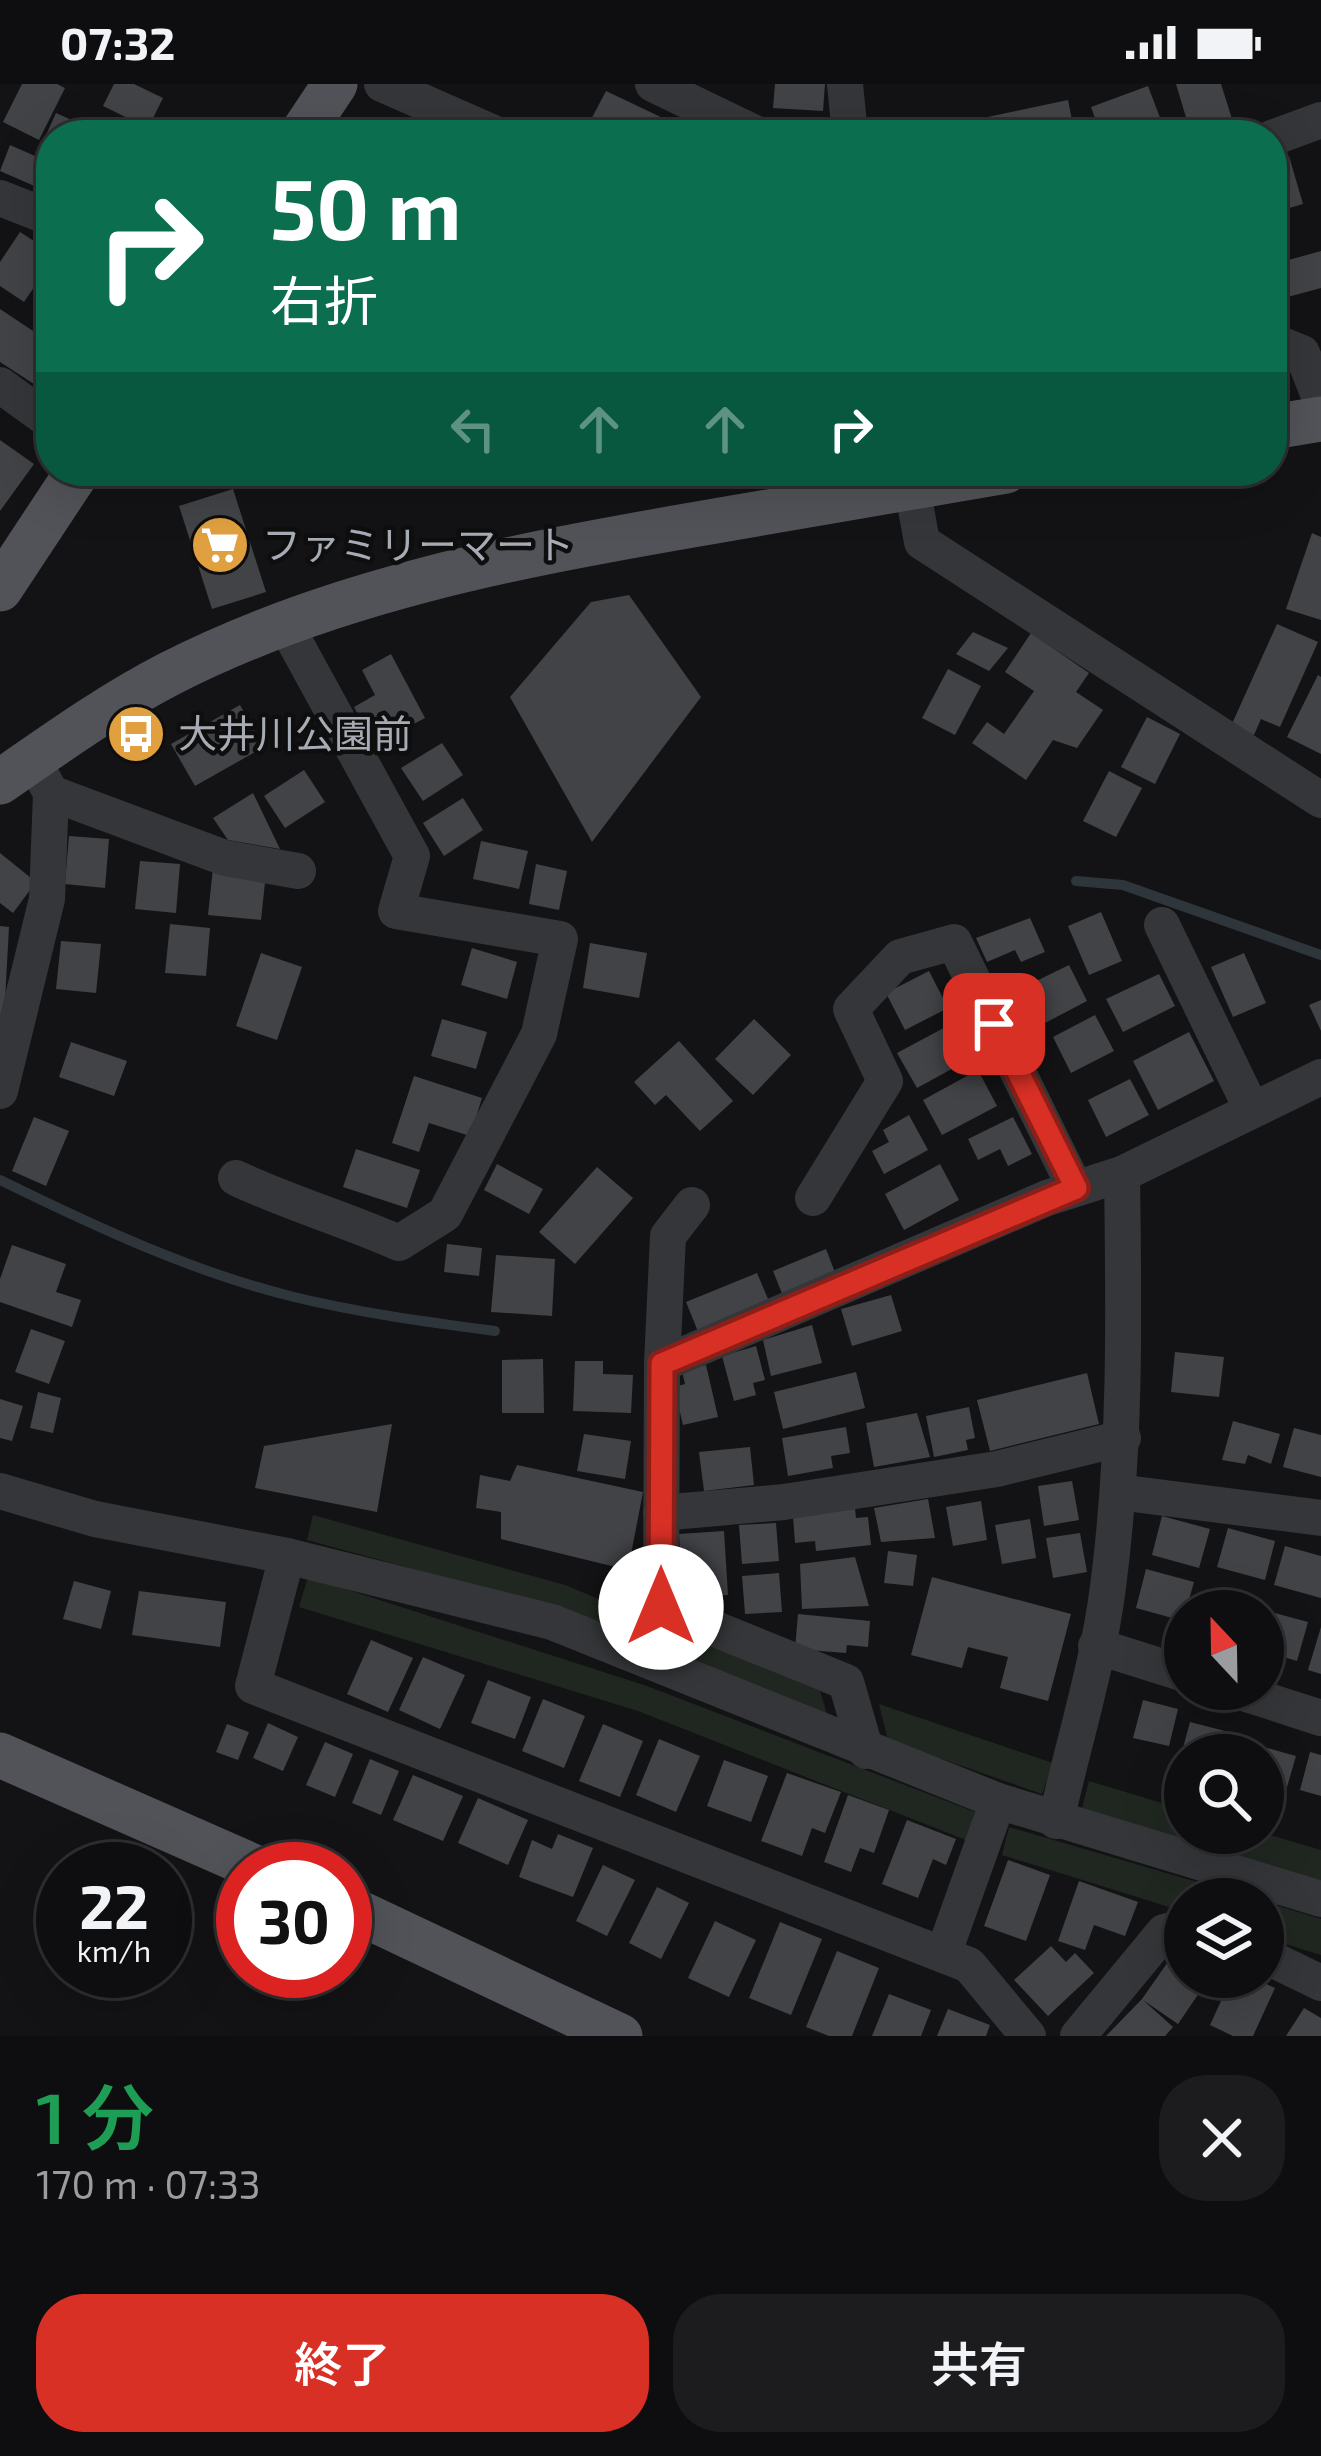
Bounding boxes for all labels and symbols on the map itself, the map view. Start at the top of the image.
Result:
supermarket icon: ファミリーマート [189,514,251,576]
place label: ファミリーマート [262,520,574,567]
bus stop icon: 大井川公園前 [105,703,167,765]
place label: 大井川公園前 [178,709,412,756]
pin [943,973,1045,1075]
position arrow [598,1544,724,1670]
north arrow [1164,1590,1284,1710]
speed limit sign: 30 [216,1842,372,1998]

